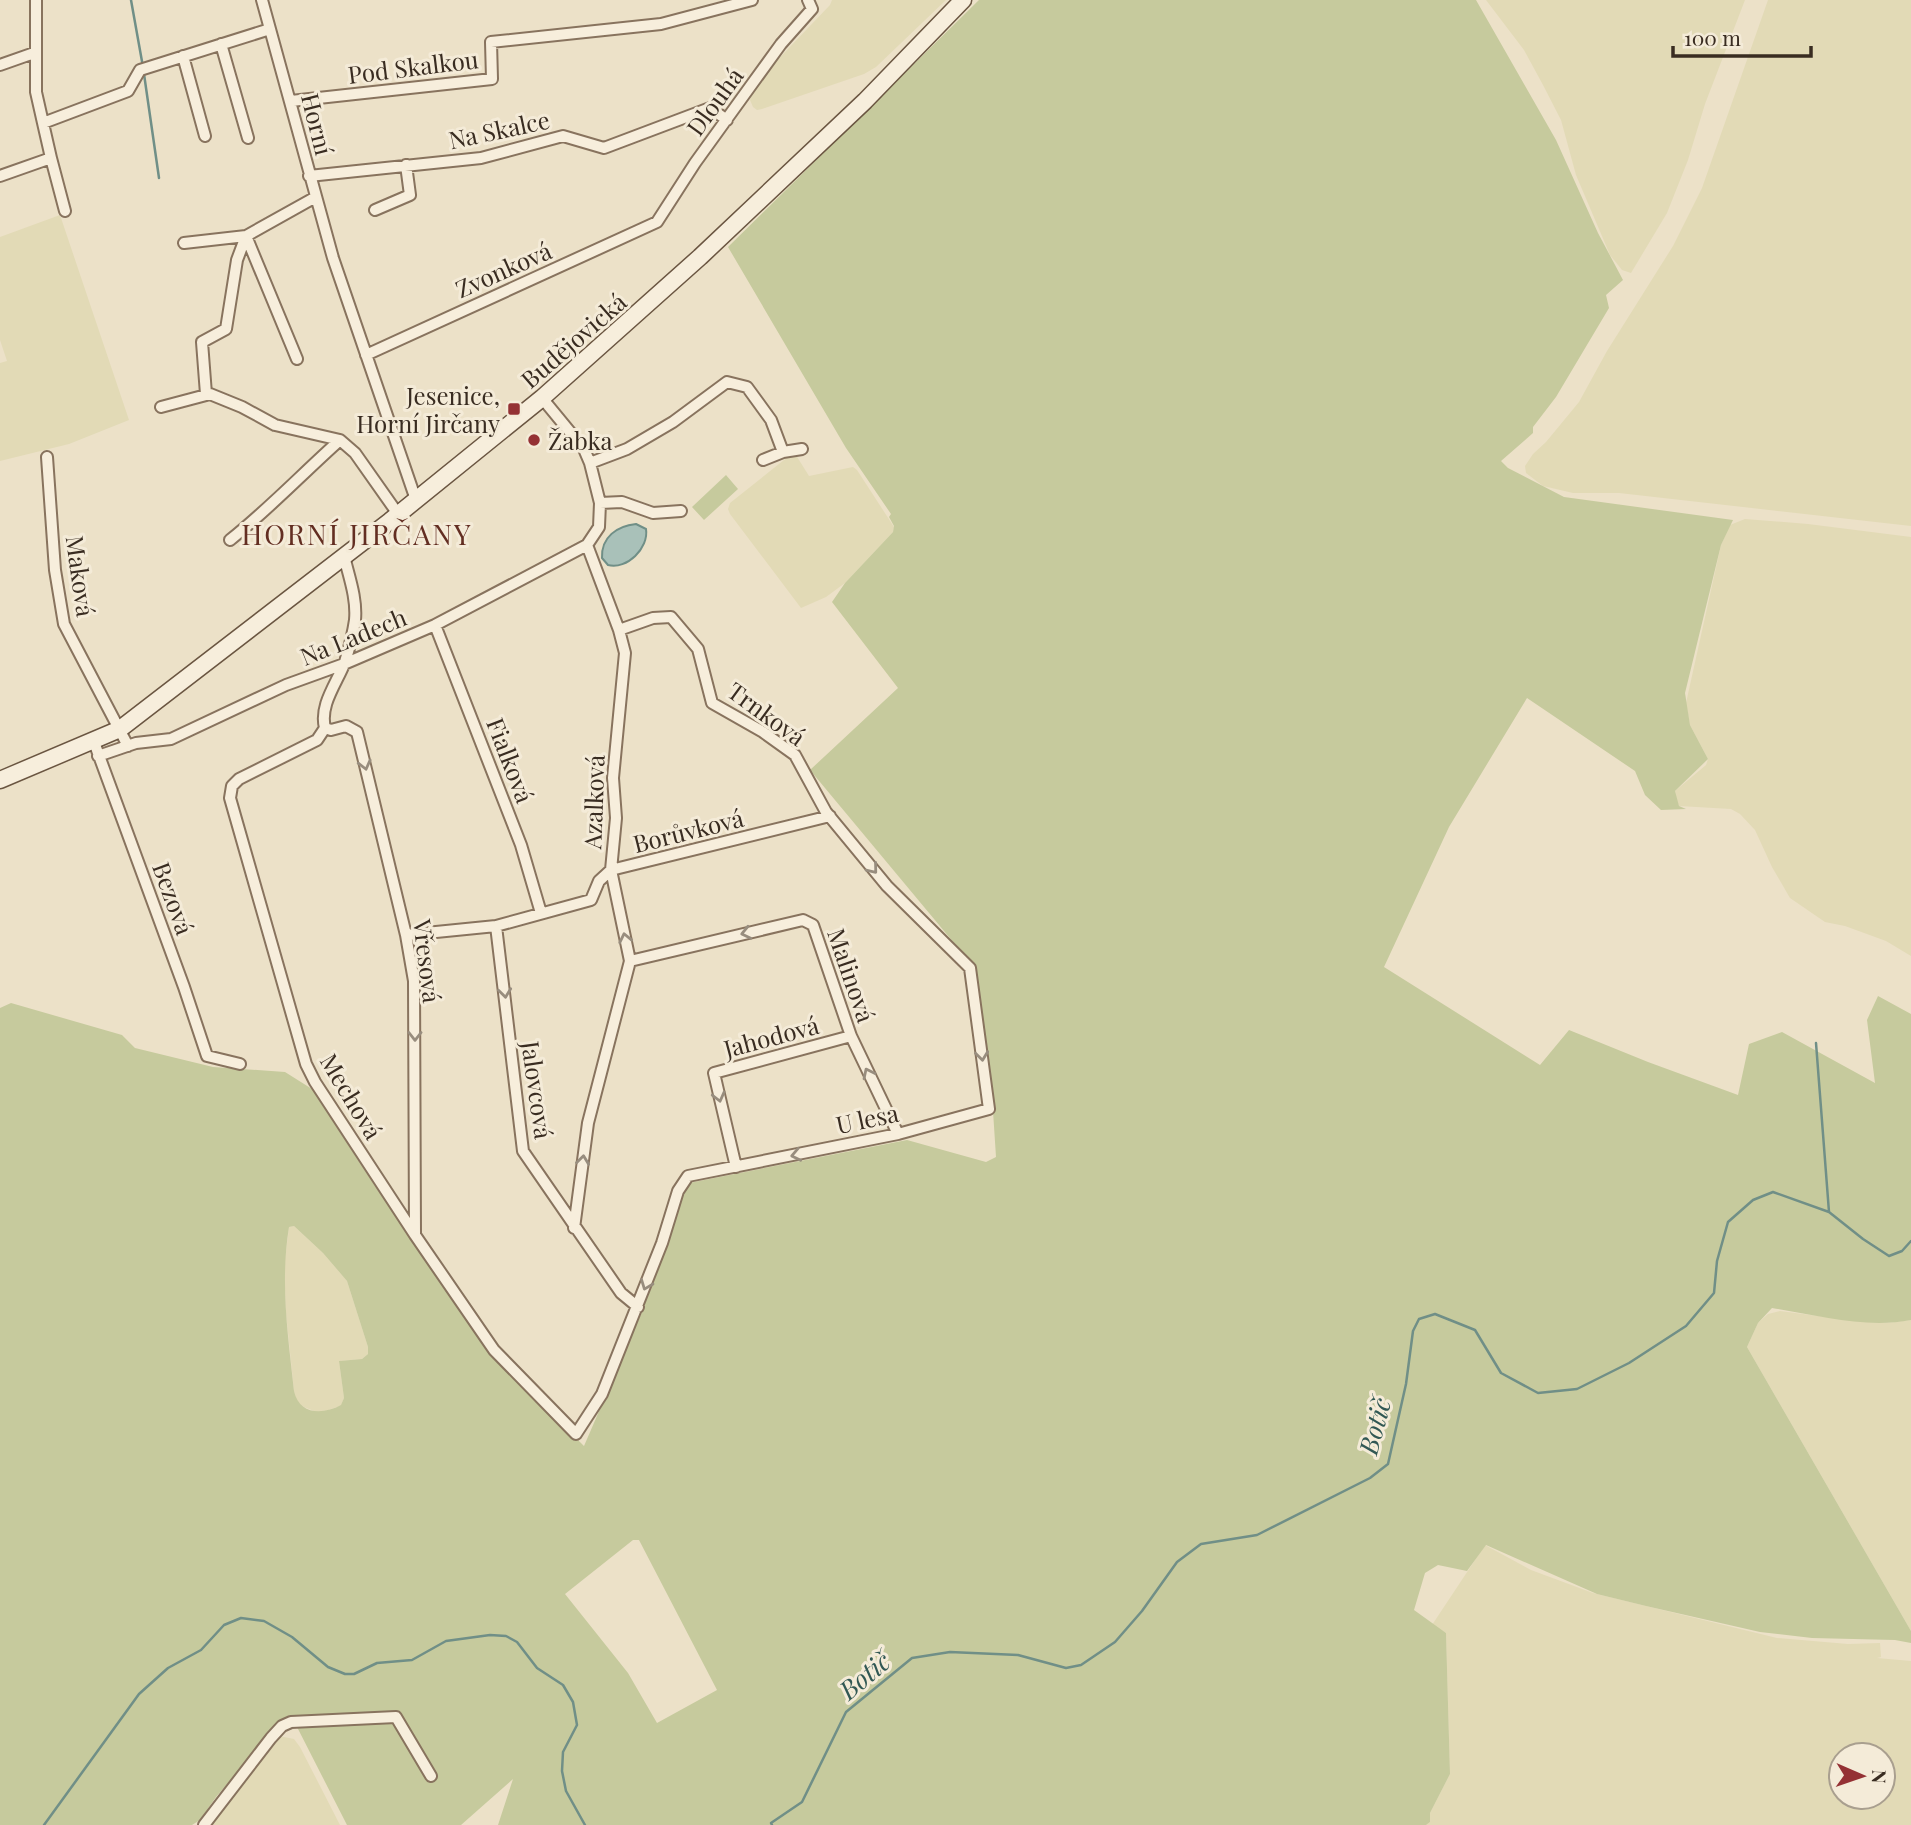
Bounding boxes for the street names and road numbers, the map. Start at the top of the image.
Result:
street label: Pod Skalkou [346,42,480,90]
street label: Dlouhá [678,60,750,141]
street label: Horní [295,90,341,158]
street label: Na Skalce [446,103,552,155]
street label: Zvonková [450,234,556,304]
street label: Budějovická [514,285,632,395]
street label: Maková [59,533,103,619]
street label: Na Ladech [295,600,411,672]
street label: Trnková [722,674,812,752]
street label: Fialková [480,713,542,807]
street label: Azalková [575,754,611,851]
street label: Borůvková [629,801,747,859]
street label: Bezová [146,857,202,939]
street label: Vřesová [407,916,449,1005]
street label: Malinová [821,924,883,1026]
street label: Jahodová [719,1008,822,1064]
street label: Jalovcová [515,1038,561,1141]
street label: Mechová [314,1047,390,1145]
street label: U lesa [833,1096,901,1140]

